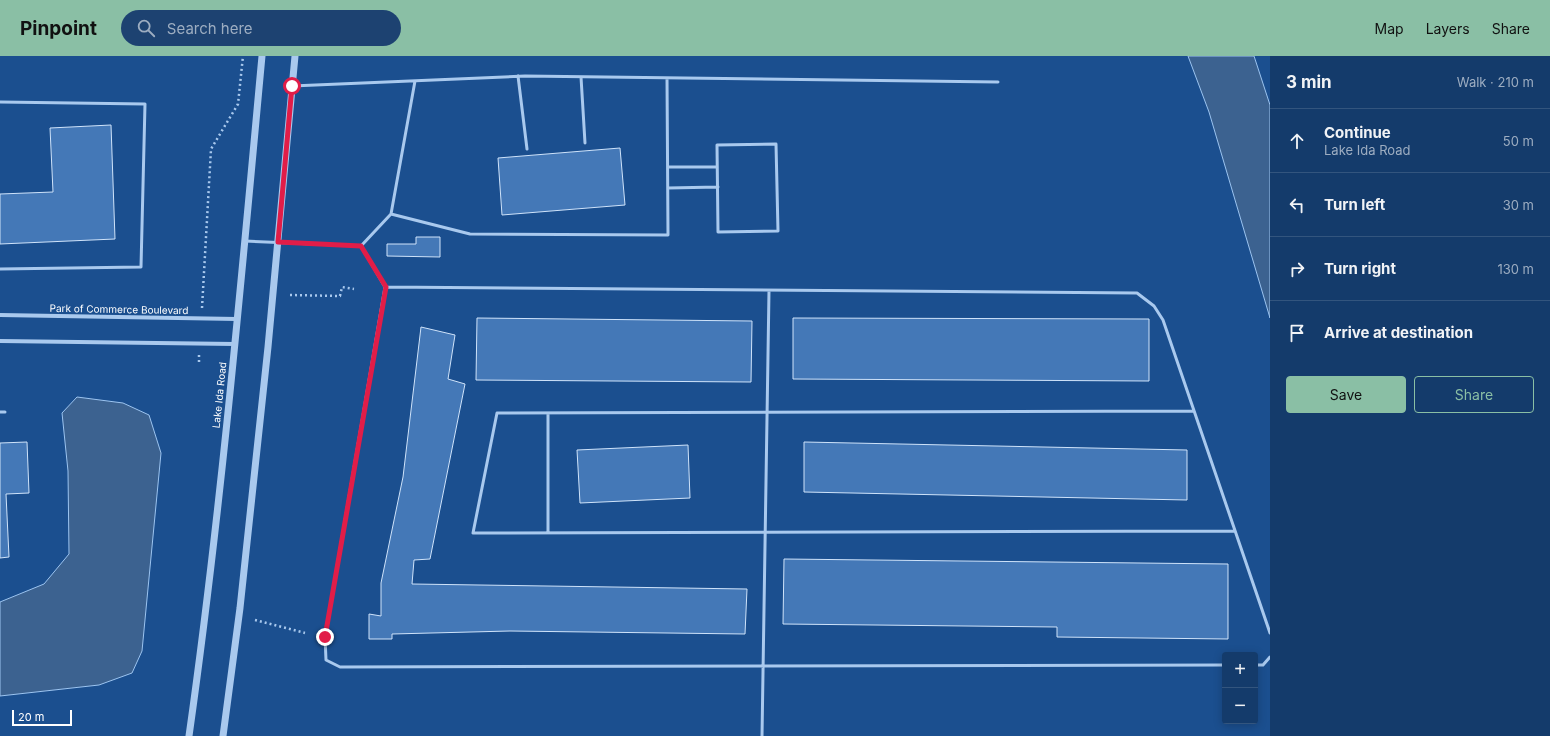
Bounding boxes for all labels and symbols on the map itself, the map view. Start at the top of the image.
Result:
route start [283,77,301,95]
street label: Park of Commerce Boulevard [50,302,188,316]
street label: Lake Ida Road [210,361,228,429]
route end [316,628,334,646]
scale bar [12,708,72,727]

